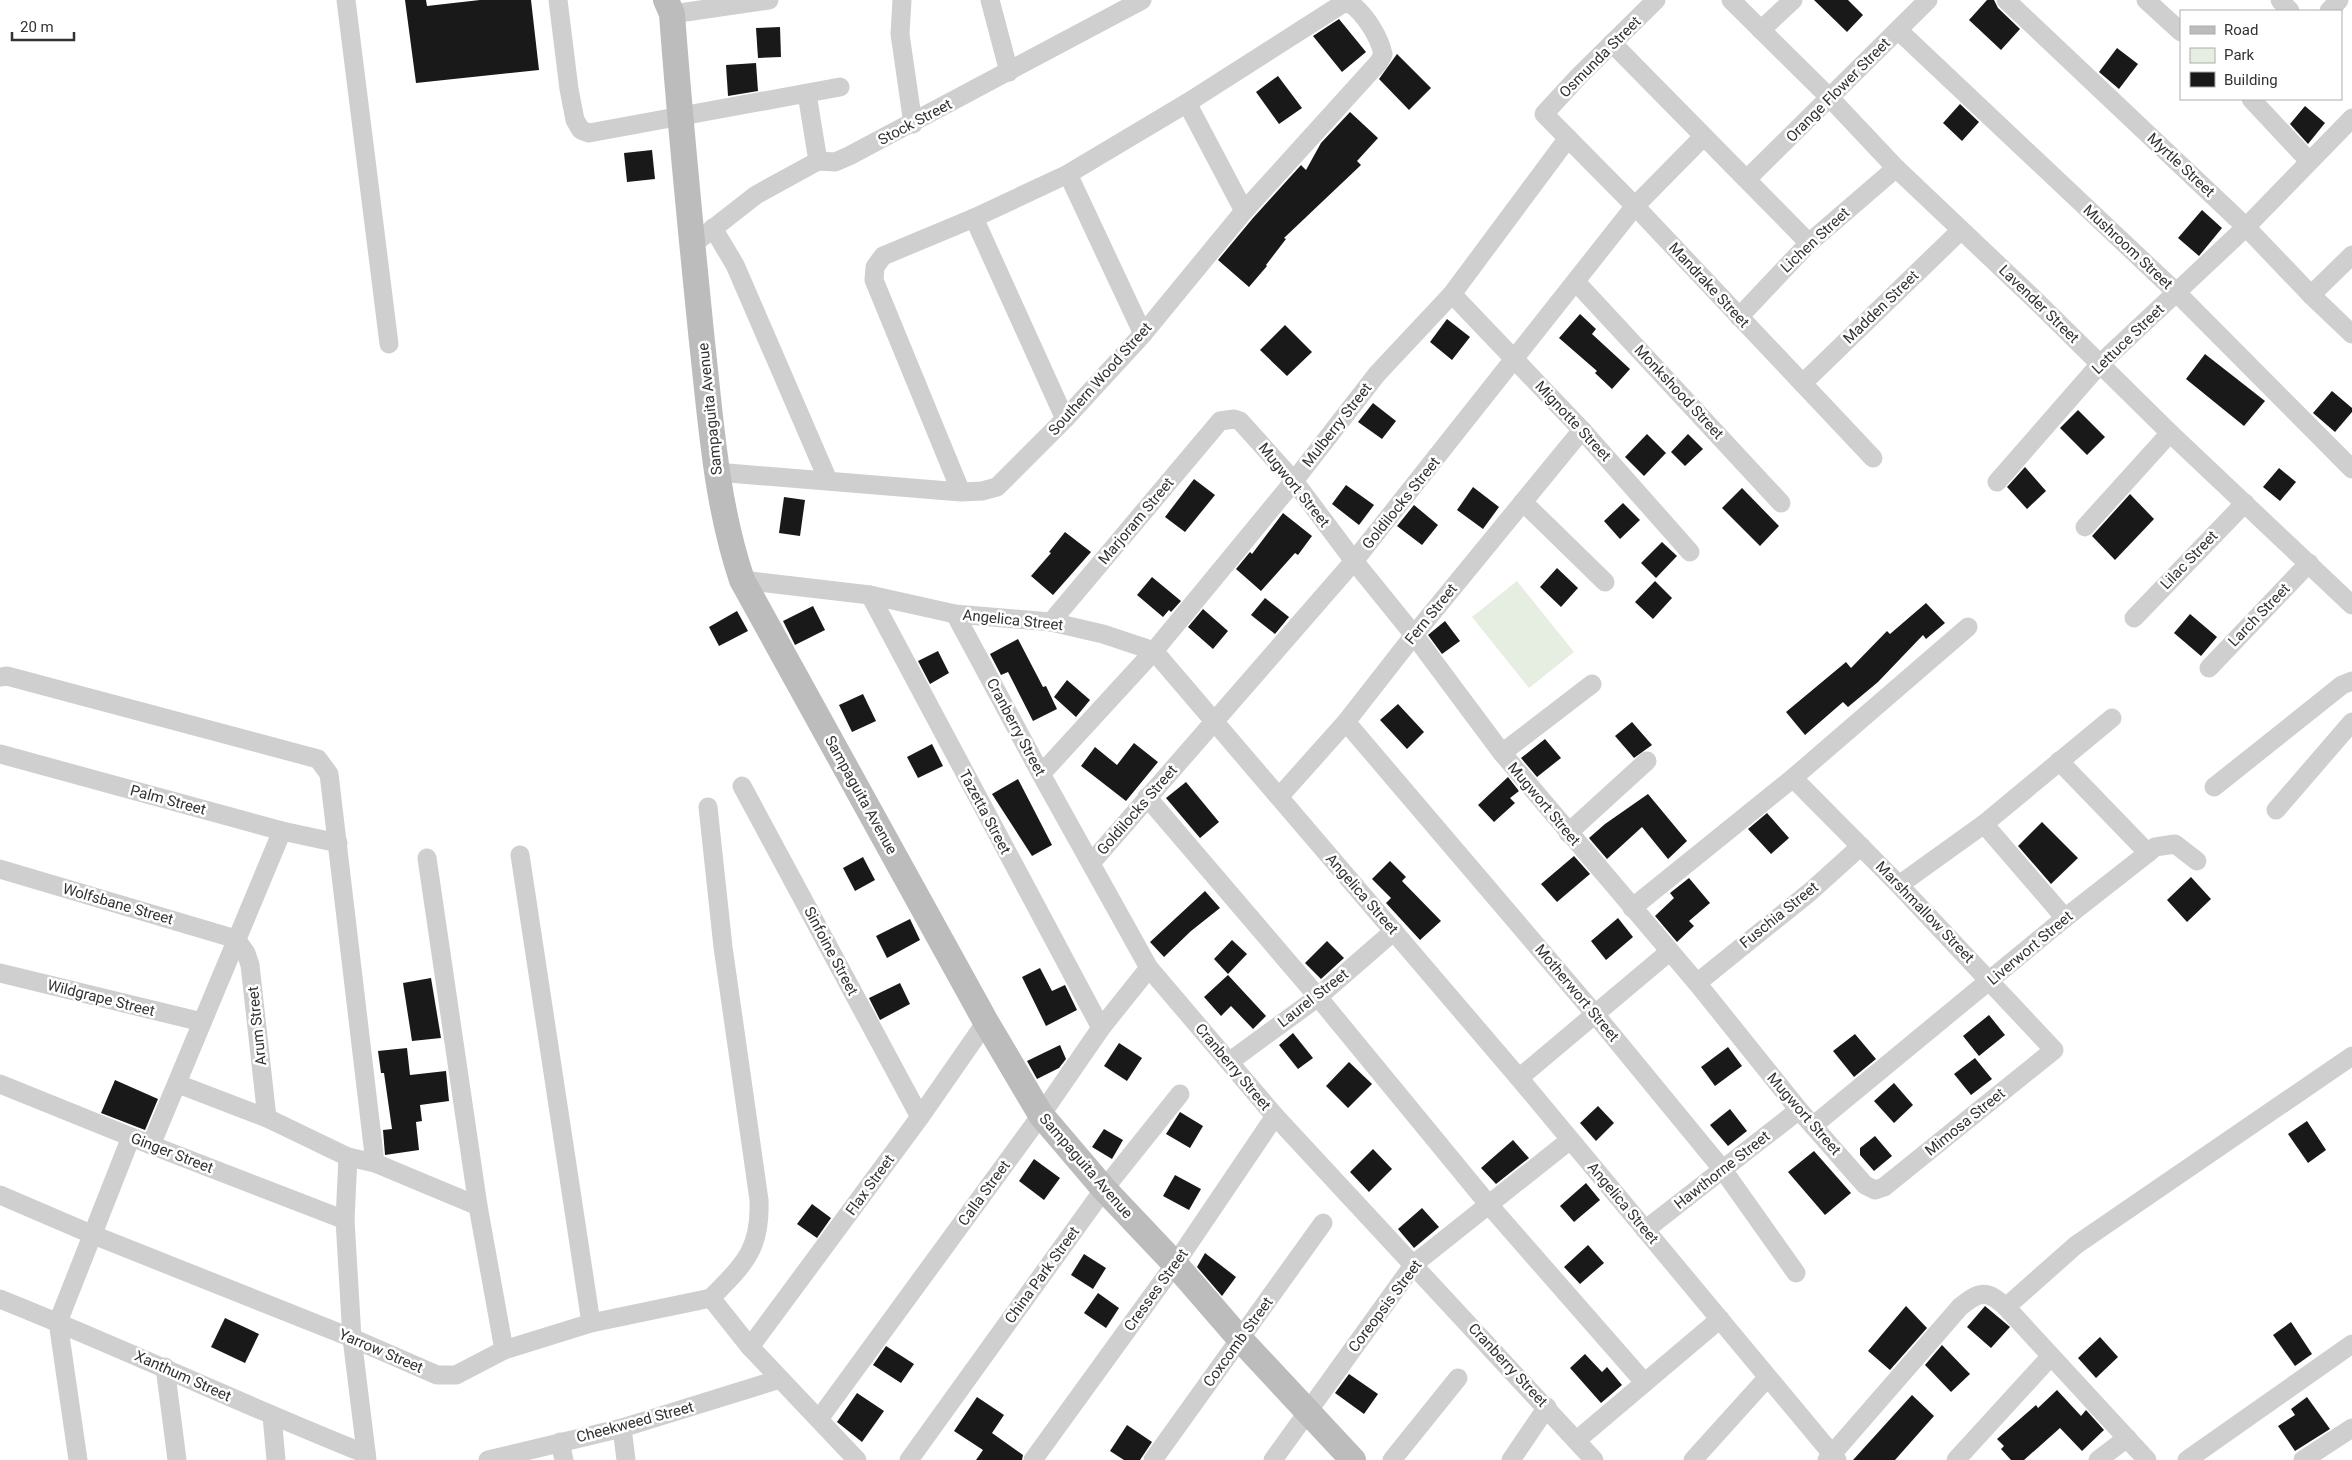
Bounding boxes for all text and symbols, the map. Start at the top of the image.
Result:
scale bar [12,10,75,42]
legend [2180,10,2342,100]
street label: Osmunda Street [1556,13,1644,101]
text: 20 m [20,18,54,36]
text: Road [2224,21,2258,39]
street label: Orange Flower Street [1782,34,1894,146]
text: Park [2224,46,2255,64]
text: Building [2224,71,2278,89]
street label: Stock Street [875,95,955,149]
street label: Myrtle Street [2144,129,2218,201]
street label: Mushroom Street [2079,201,2177,293]
street label: Lichen Street [1777,204,1853,276]
street label: Mandrake Street [1665,239,1753,331]
street label: Lavender Street [1995,261,2083,347]
street label: Madden Street [1840,267,1922,347]
street label: Lettuce Street [2088,300,2168,378]
street label: Southern Wood Street [1045,319,1156,439]
street label: Monkshood Street [1631,341,1727,443]
street label: Sampaguita Avenue [694,342,726,476]
street label: Mignotte Street [1531,377,1615,465]
street label: Mulberry Street [1298,379,1376,471]
street label: Mugwort Street [1255,439,1334,531]
street label: Goldilocks Street [1358,453,1444,553]
street label: Marjoram Street [1094,474,1178,568]
street label: Lilac Street [2157,527,2221,593]
street label: Fern Street [1401,580,1461,648]
street label: Larch Street [2225,580,2294,650]
street label: Angelica Street [962,606,1064,634]
street label: Cranberry Street [983,675,1049,779]
street label: Sampaguita Avenue [821,732,901,858]
street label: Mugwort Street [1504,759,1584,849]
street label: Goldilocks Street [1093,761,1181,859]
street label: Tazetta Street [955,767,1015,857]
street label: Palm Street [128,781,208,819]
street label: Angelica Street [1322,850,1402,938]
street label: Marshmallow Street [1872,858,1978,967]
street label: Fuschia Street [1736,878,1822,952]
street label: Wolfsbane Street [61,880,176,928]
street label: Sinfoine Street [800,904,862,998]
street label: Liverwort Street [1984,907,2076,989]
street label: Motherwort Street [1531,941,1623,1045]
street label: Laurel Street [1274,965,1352,1031]
street label: Wildgrape Street [45,976,157,1020]
street label: Arum Street [244,985,270,1067]
street label: Cranberry Street [1191,1020,1275,1114]
street label: Mugwort Street [1763,1069,1845,1159]
street label: Mimosa Street [1921,1084,2009,1160]
street label: Sampaguita Avenue [1036,1110,1136,1222]
street label: Hawthorne Street [1671,1127,1773,1213]
street label: Ginger Street [128,1129,216,1177]
street label: Flax Street [842,1151,898,1219]
street label: Calla Street [954,1157,1014,1229]
street label: Angelica Street [1584,1159,1662,1248]
street label: China Park Street [1001,1223,1083,1327]
street label: Cresses Street [1120,1245,1192,1335]
street label: Coreopsis Street [1345,1256,1426,1356]
street label: Coxcomb Street [1199,1293,1277,1390]
street label: Cranberry Street [1465,1319,1551,1411]
street label: Yarrow Street [336,1325,426,1377]
street label: Xanthum Street [132,1347,234,1405]
street label: Cheekweed Street [574,1398,696,1446]

